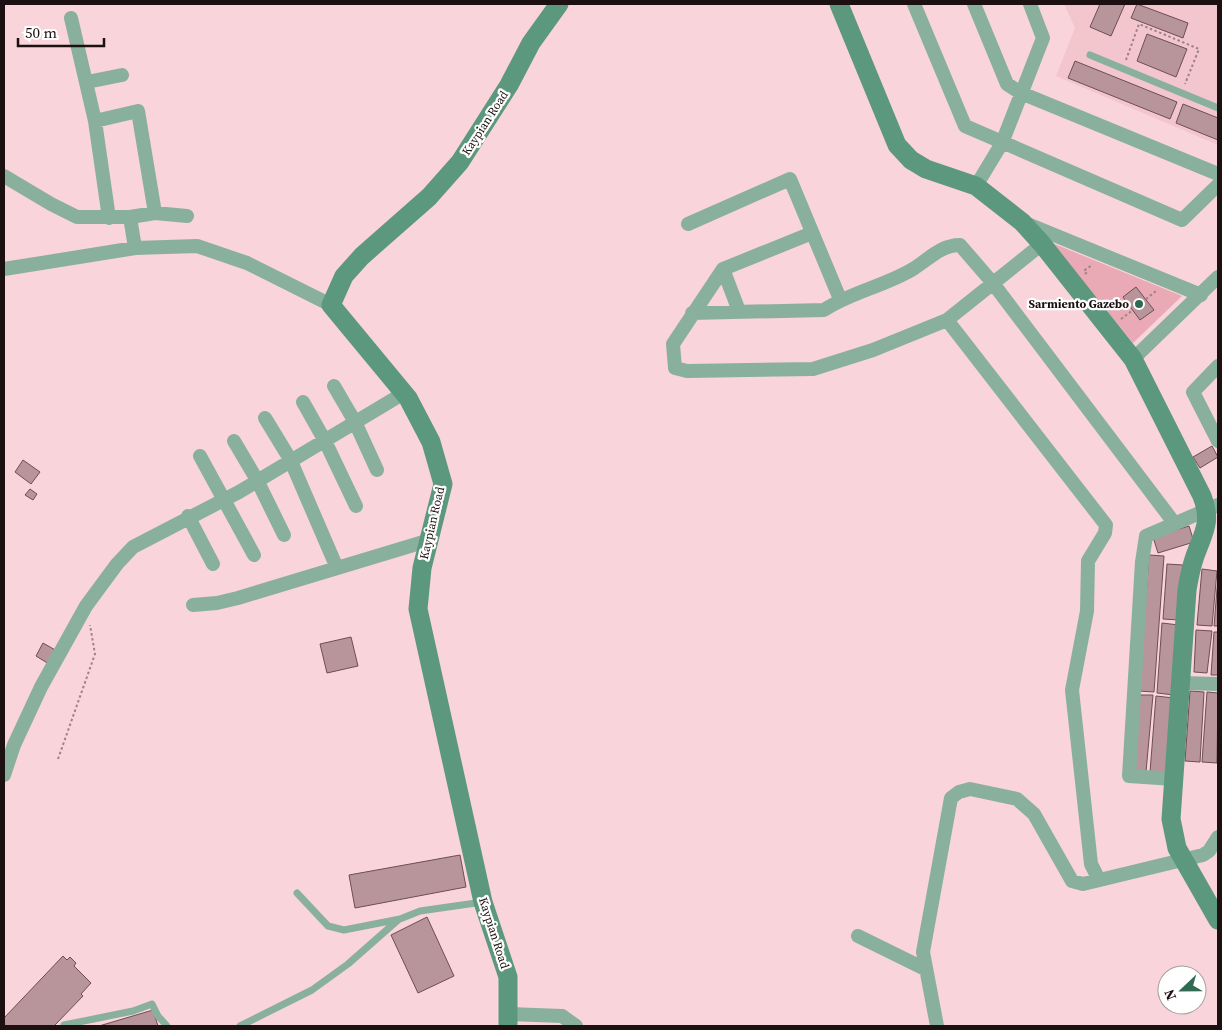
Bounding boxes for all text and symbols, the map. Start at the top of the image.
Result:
scale bar [18,15,104,47]
text: 50 m [25,22,57,43]
street label: Kaypian Road [458,87,512,158]
place label: Sarmiento Gazebo [1029,296,1129,312]
marker: Sarmiento Gazebo [1133,298,1145,310]
street label: Kaypian Road [416,485,448,561]
street label: Kaypian Road [475,895,513,971]
north arrow [1157,965,1207,1015]
text: N [1159,986,1181,1003]

